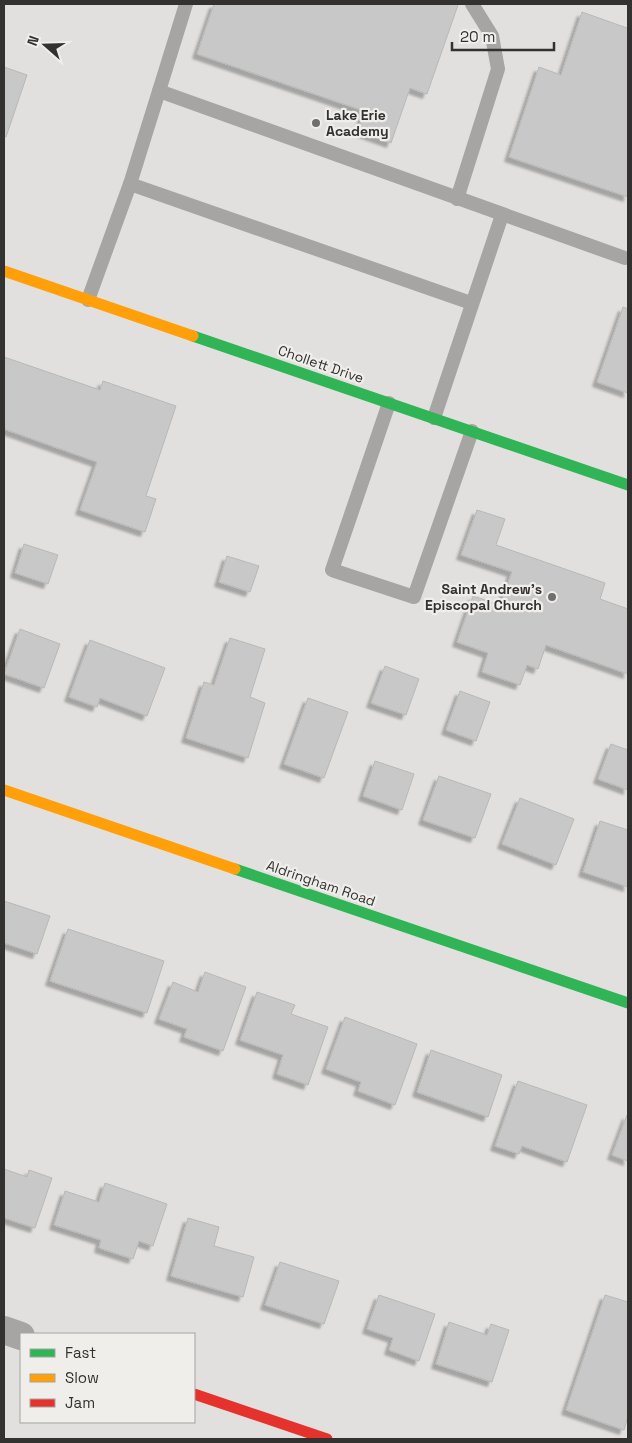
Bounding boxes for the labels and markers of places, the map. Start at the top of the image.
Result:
place label: Lake Erie Academy [326,106,389,140]
marker: Lake Erie Academy [310,117,322,129]
place label: Saint Andrew's Episcopal Church [425,580,542,614]
marker: Saint Andrew's Episcopal Church [546,591,558,603]

